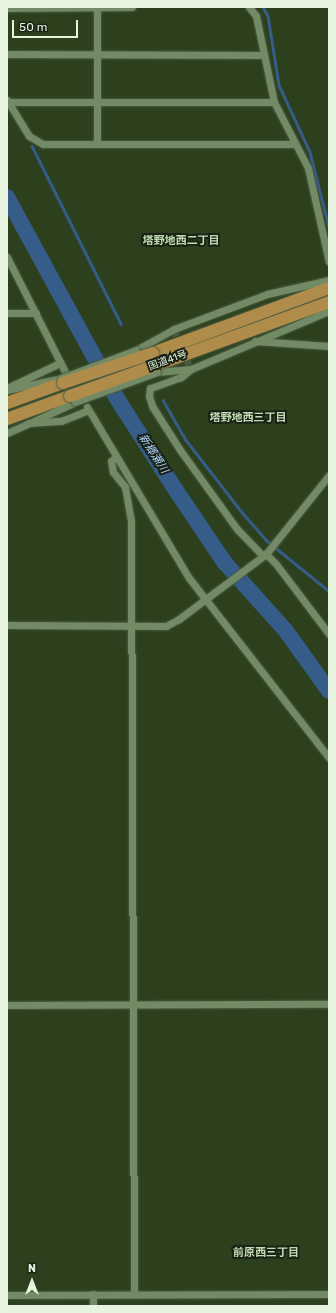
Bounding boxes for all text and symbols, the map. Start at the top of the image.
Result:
scale bar [14,12,80,38]
text: 50 m [19,20,47,34]
district label: 塔野地西二丁目 [143,234,219,248]
street label: 国道41号 [147,348,189,374]
district label: 塔野地西三丁目 [210,411,286,425]
water label: 新郷瀬川 [135,432,171,476]
district label: 前原西三丁目 [233,1246,299,1260]
north arrow [12,1261,52,1301]
text: N [28,1262,36,1275]

